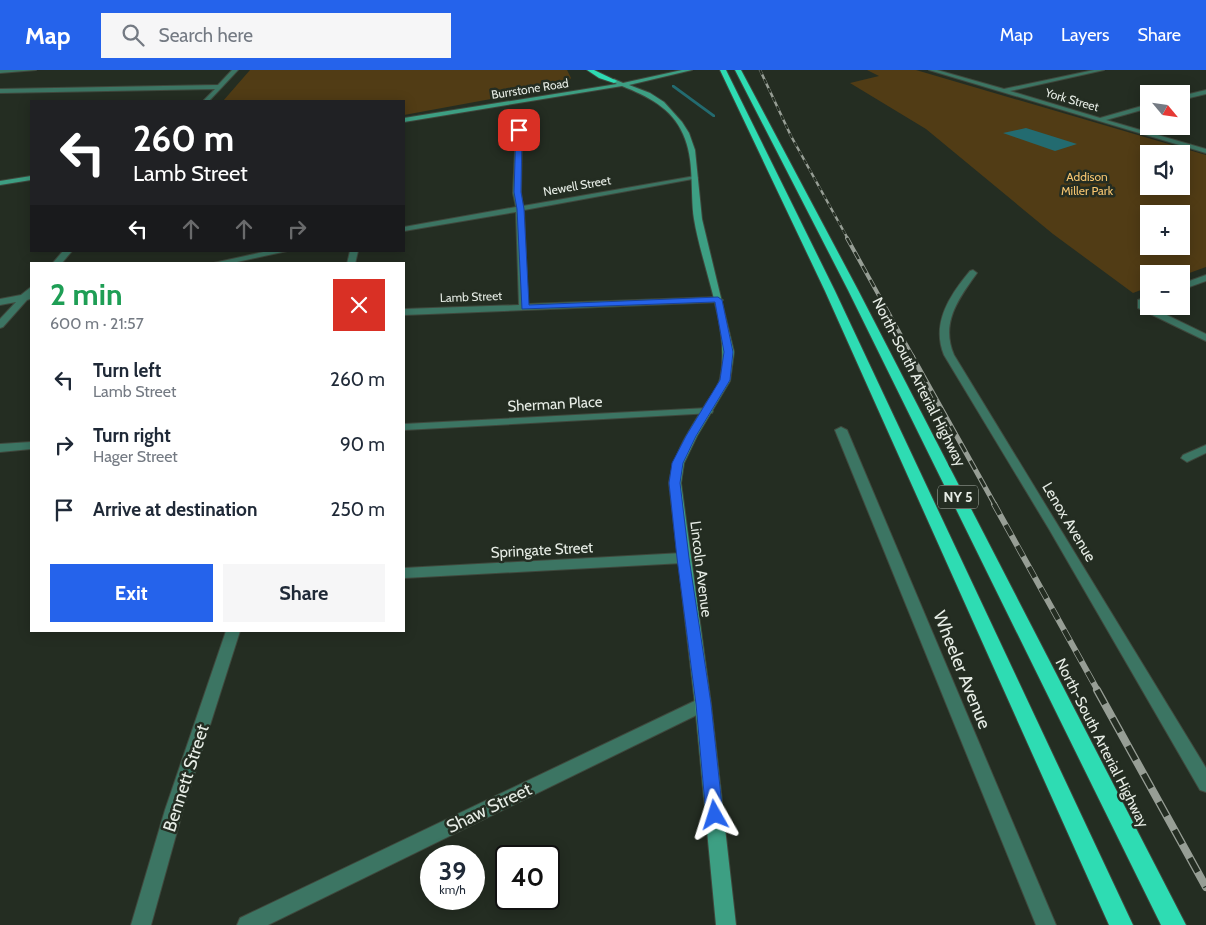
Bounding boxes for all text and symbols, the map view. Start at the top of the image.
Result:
search box [101,13,451,58]
text: Map [25,21,71,50]
icon: search [119,21,147,49]
text: Search here [159,24,253,47]
text: Map [1000,24,1033,46]
text: Layers [1061,24,1110,46]
text: Share [1138,24,1181,46]
street label: Burrstone Road [490,75,570,102]
street label: York Street [1043,84,1101,114]
north arrow [1140,85,1190,135]
map controls [1140,85,1190,315]
pin [498,109,540,151]
icon: arrive [505,116,533,144]
text: 260 m [133,117,234,160]
icon: left [50,120,115,185]
button: sound [1140,145,1190,195]
text: Lamb Street [133,160,248,187]
park label: Addison Miller Park [1061,169,1114,198]
street label: Newell Street [542,172,612,199]
button: + [1140,205,1190,255]
icon: left [124,215,152,243]
icon: ahead [177,215,205,243]
icon: ahead [230,215,258,243]
icon: right [283,215,311,243]
button: − [1140,265,1190,315]
text: 2 min [50,276,122,313]
button: close [333,279,385,331]
street label: Lamb Street [439,288,502,305]
street label: North-South Arterial Highway [868,295,970,470]
text: 600 m · 21:57 [50,314,144,333]
text: Turn left [93,359,161,382]
icon: left [50,366,78,394]
text: 260 m [330,368,385,391]
text: Lamb Street [93,382,176,401]
street label: Sherman Place [507,393,603,415]
text: Turn right [93,424,171,447]
icon: right [50,431,78,459]
text: 90 m [340,433,385,456]
text: Hager Street [93,447,178,466]
street label: Lenox Avenue [1038,479,1100,565]
road number: NY 5 [938,486,978,508]
icon: arrive [50,496,78,524]
text: Arrive at destination [93,498,257,521]
text: 250 m [331,498,385,521]
street label: Lincoln Avenue [686,520,716,618]
street label: Springate Street [490,538,594,562]
button: Exit [50,564,213,622]
button: Share [223,564,385,622]
street label: Wheeler Avenue [928,608,996,732]
street label: North-South Arterial Highway [1051,656,1153,831]
street label: Bennett Street [158,721,214,835]
street label: Shaw Street [443,778,535,838]
position arrow [688,788,740,840]
speed limit sign: 40 [495,845,560,910]
text: 39 [439,856,466,886]
text: km/h [439,882,466,897]

